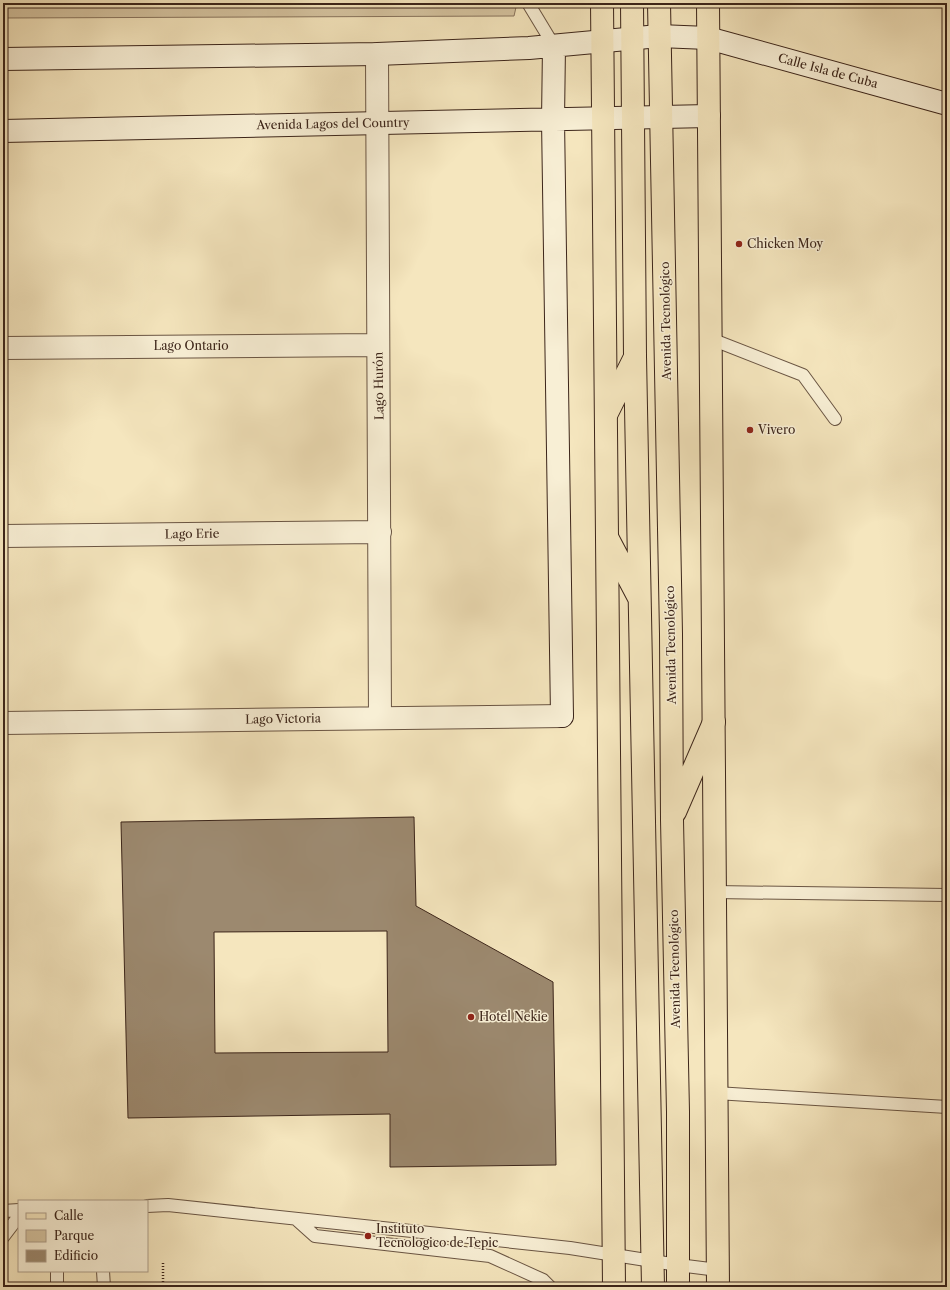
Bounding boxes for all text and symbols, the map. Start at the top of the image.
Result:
street label: Calle Isla de Cuba [777,50,880,91]
street label: Avenida Lagos del Country [255,115,410,132]
place label: Chicken Moy [747,236,823,251]
marker: Chicken Moy [734,239,744,249]
street label: Avenida Tecnológico [657,261,674,382]
street label: Lago Ontario [153,338,229,353]
street label: Lago Hurón [370,351,387,420]
place label: Vivero [757,422,795,437]
marker: Vivero [745,425,755,435]
street label: Lago Erie [164,526,220,541]
street label: Avenida Tecnológico [662,585,679,706]
street label: Lago Victoria [245,710,322,727]
street label: Avenida Tecnológico [666,909,683,1030]
place label: Hotel Nekie [479,1009,548,1024]
marker: Hotel Nekie [466,1012,476,1022]
legend [18,1200,148,1272]
text: Calle [54,1208,84,1223]
place label: Instituto Tecnologico de Tepic [376,1221,498,1250]
text: Parque [54,1228,95,1243]
marker: Instituto Tecnologico de Tepic [363,1231,373,1241]
text: Edificio [54,1248,98,1263]

